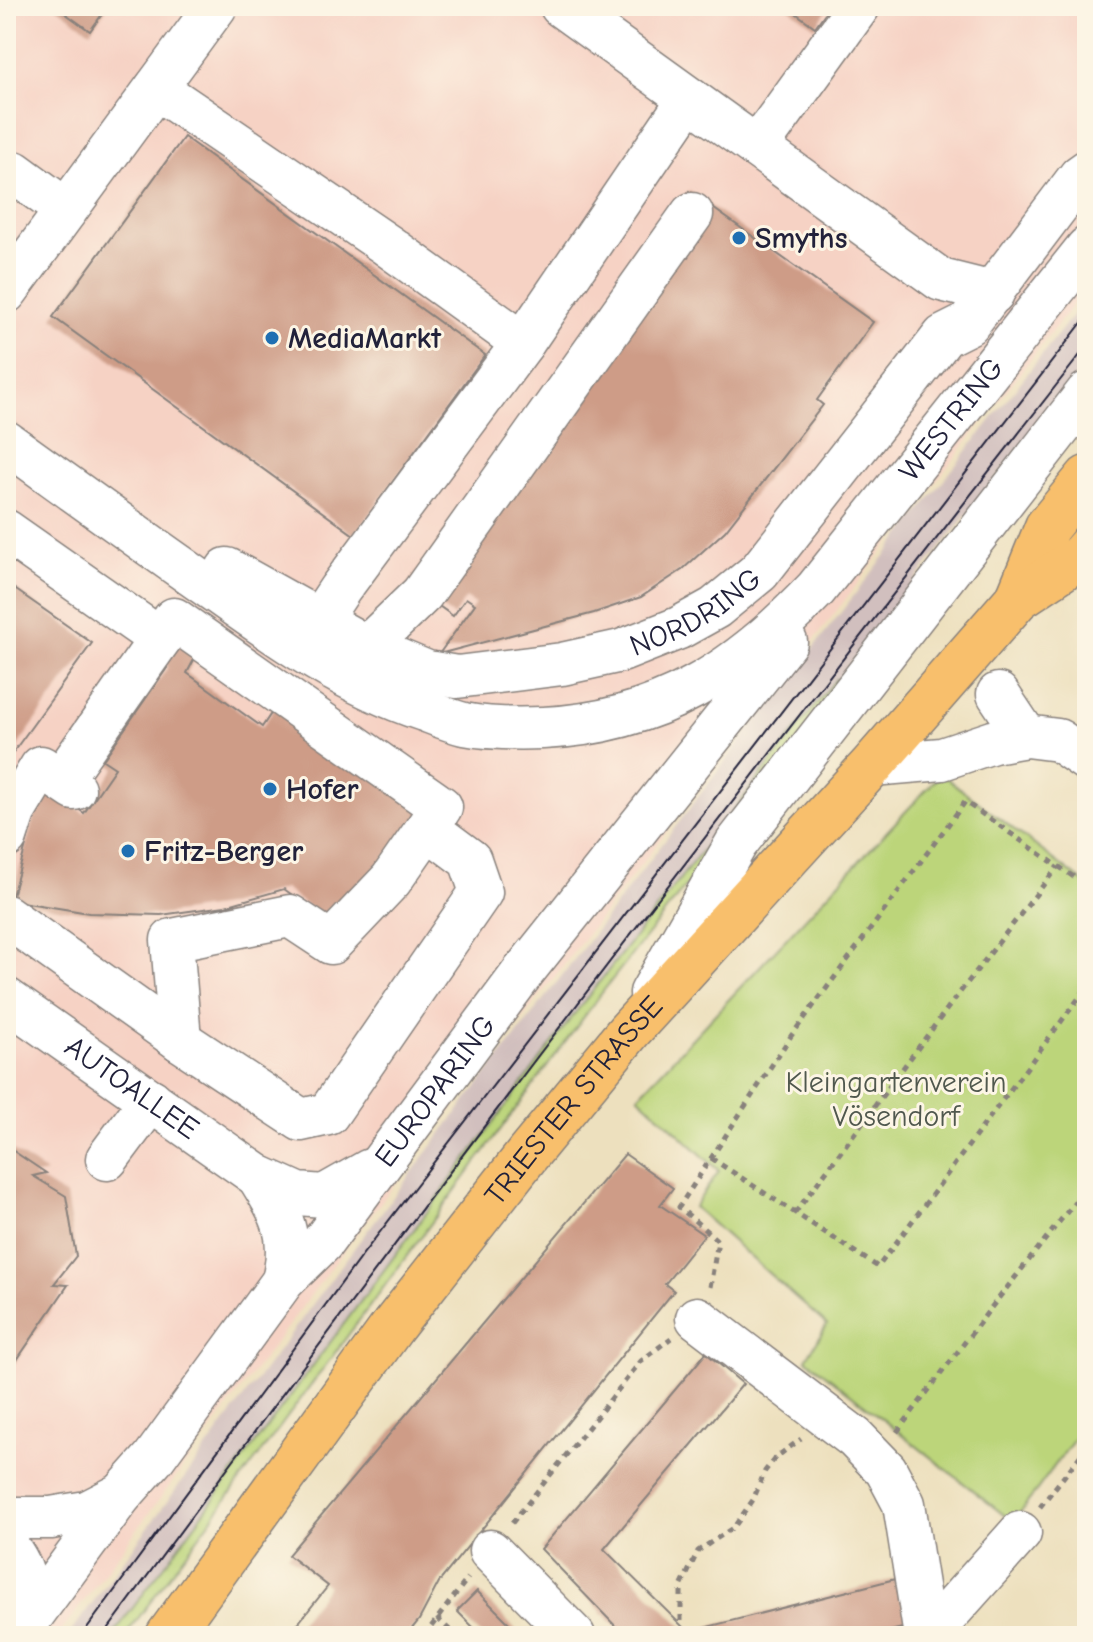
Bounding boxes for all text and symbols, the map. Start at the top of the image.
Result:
place label: Smyths [755,221,847,256]
marker: Smyths [730,229,748,247]
place label: MediaMarkt [288,321,442,356]
marker: MediaMarkt [263,329,281,347]
street label: WESTRING [892,351,1011,488]
street label: NORDRING [625,560,768,663]
place label: Hofer [286,772,359,807]
marker: Hofer [261,780,279,798]
place label: Fritz-Berger [144,834,303,869]
marker: Fritz-Berger [119,842,137,860]
street label: TRIESTER STRASSE [477,989,670,1212]
street label: EUROPARING [367,1008,503,1174]
street label: AUTOALLEE [59,1029,206,1146]
park label: Kleingartenverein Vösendorf [785,1065,1007,1134]

